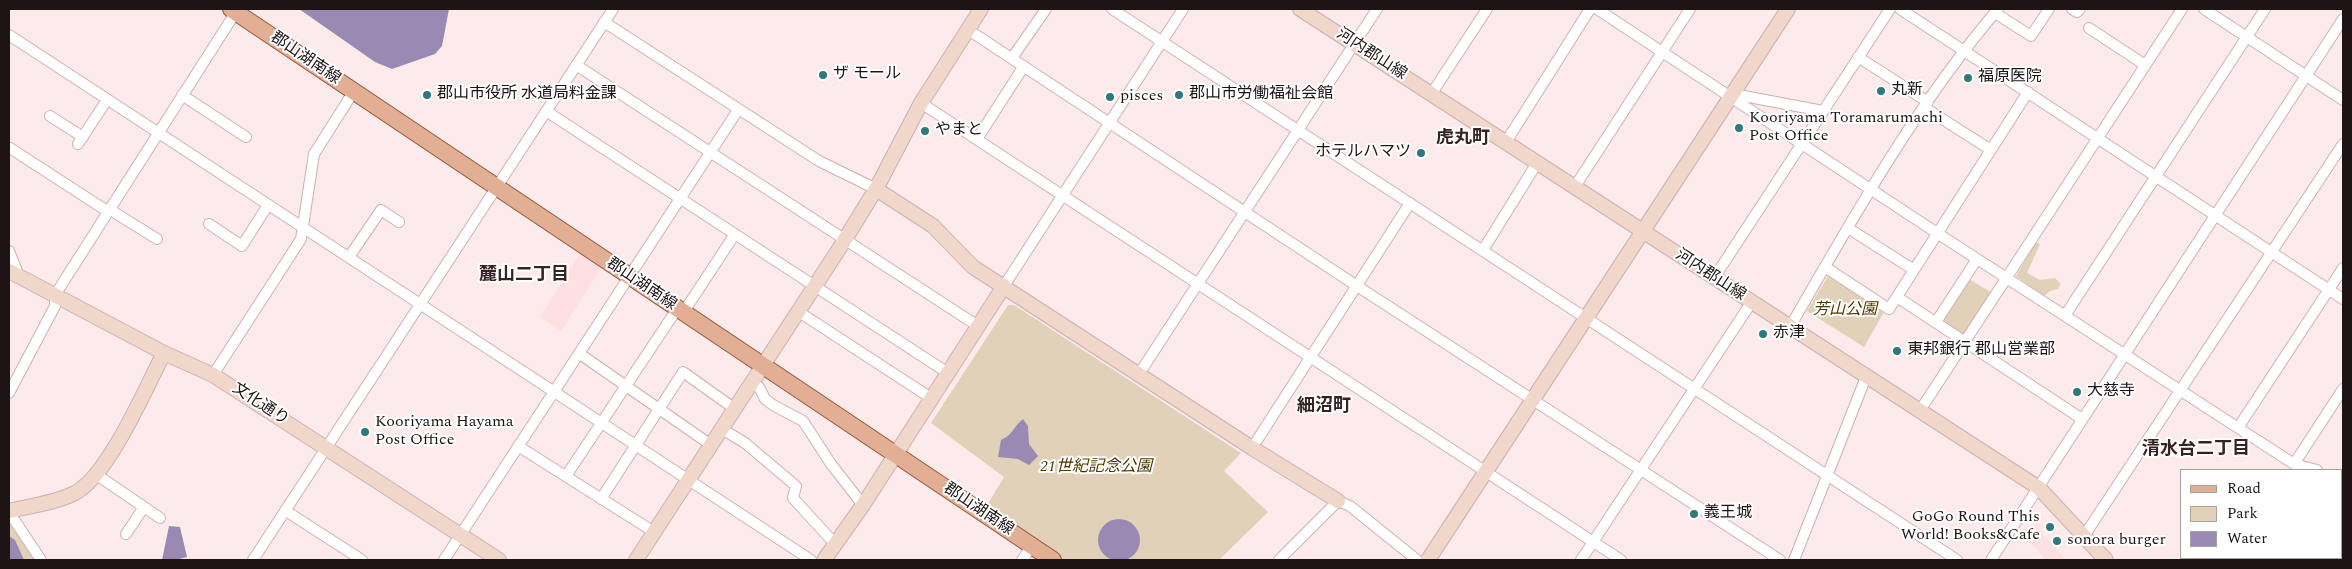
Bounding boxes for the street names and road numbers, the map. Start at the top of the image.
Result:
street label: 河内郡山線 [1332,25,1410,85]
street label: 郡山湖南線 [266,29,344,89]
street label: 河内郡山線 [1671,246,1749,306]
street label: 郡山湖南線 [602,255,680,315]
street label: 文化通り [228,380,292,430]
street label: 郡山湖南線 [939,480,1017,540]

